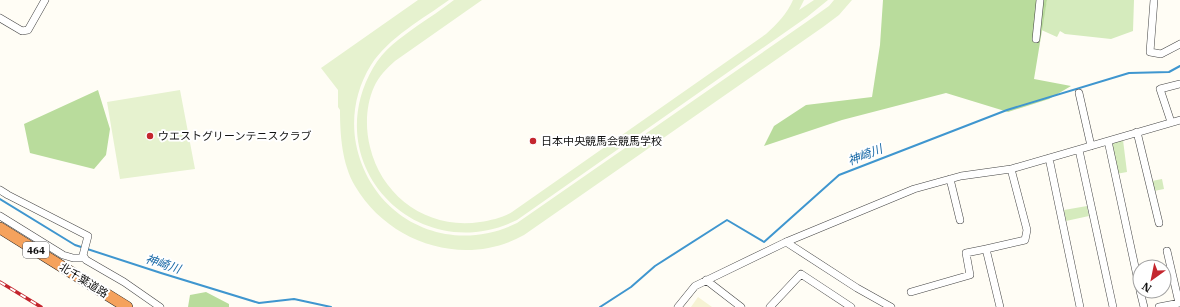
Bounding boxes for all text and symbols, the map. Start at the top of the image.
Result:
place label: ウエストグリーンテニスクラブ [158,129,311,143]
marker: ウエストグリーンテニスクラブ [145,131,155,141]
place label: 日本中央競馬会競馬学校 [541,134,662,148]
marker: 日本中央競馬会競馬学校 [528,136,538,146]
water label: 神崎川 [845,140,886,168]
road number: 464 [23,242,49,258]
water label: 神崎川 [144,251,184,277]
street label: 北千葉道路 [57,259,111,301]
north arrow [1132,259,1172,299]
text: N [1139,279,1154,296]

